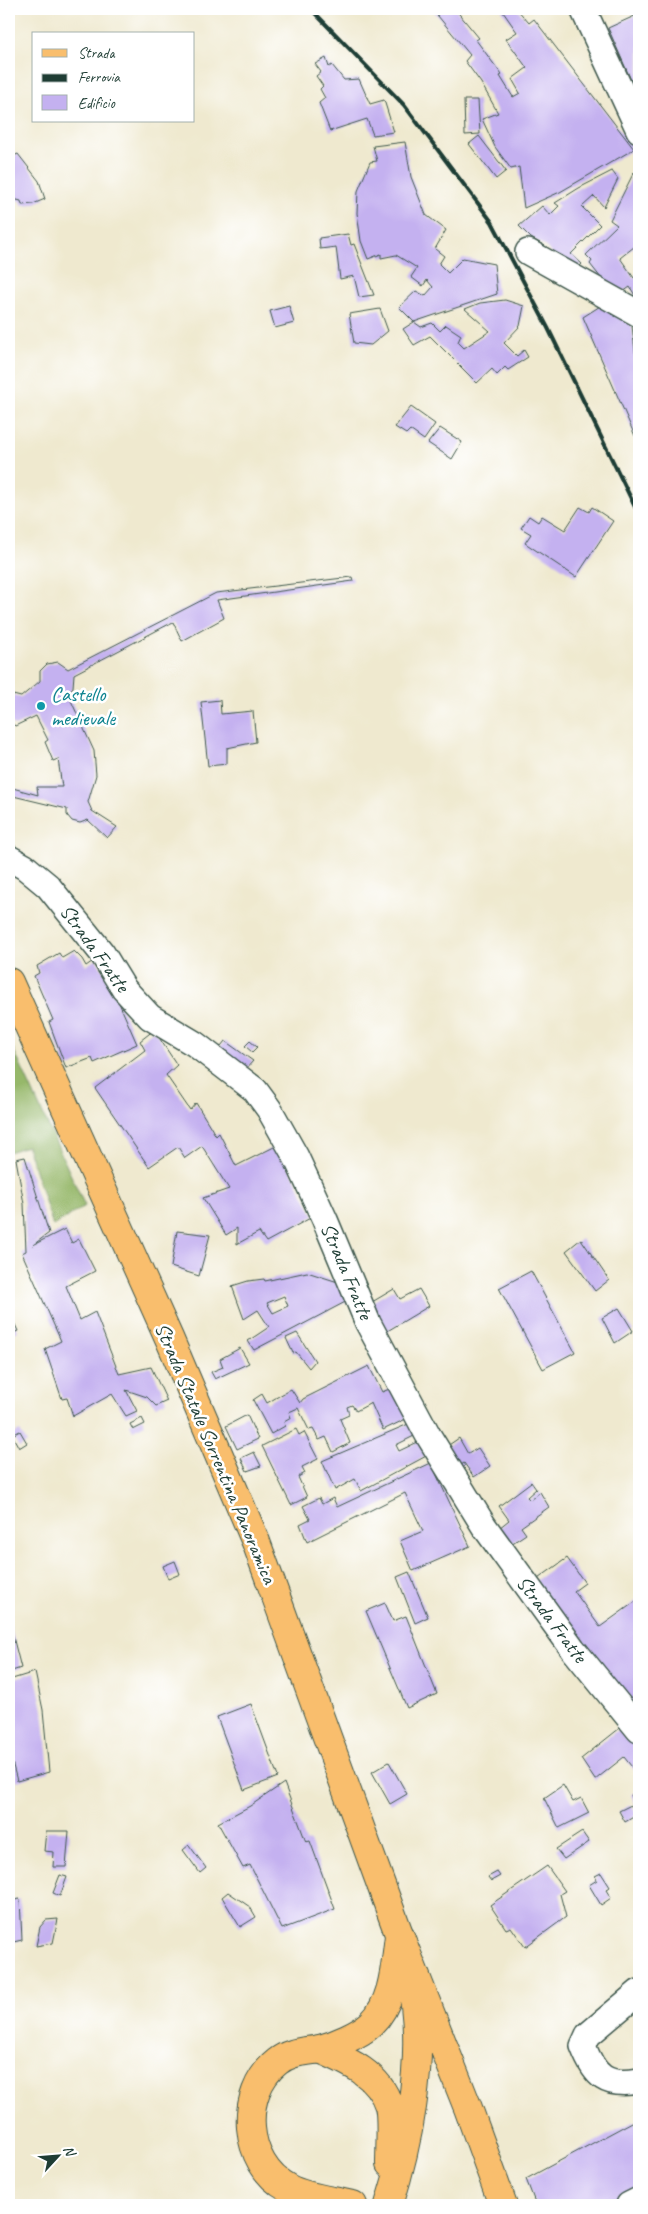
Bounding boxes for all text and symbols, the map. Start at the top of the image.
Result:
legend [32,32,195,122]
text: Strada [78,44,115,63]
text: Ferrovia [78,68,121,87]
text: Edificio [78,94,116,113]
place label: Castello medievale [51,681,116,731]
marker: Castello medievale [35,700,47,712]
street label: Strada Fratte [54,899,137,999]
street label: Strada Fratte [315,1219,380,1325]
street label: Strada Statale Sorrentina Panoramica [149,1319,283,1589]
street label: Strada Fratte [511,1570,594,1669]
north arrow [32,2132,82,2182]
text: N [60,2143,80,2160]

